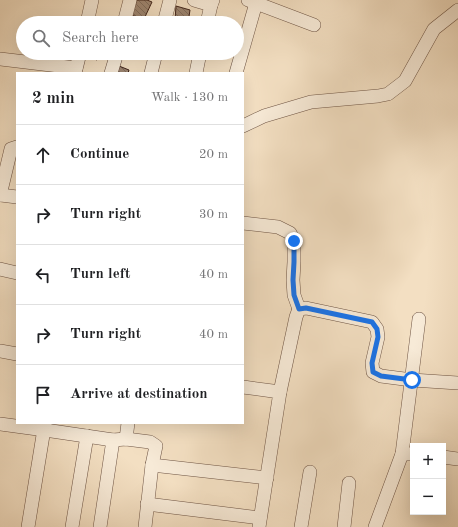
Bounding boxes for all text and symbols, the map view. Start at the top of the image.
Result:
search box [16,16,244,60]
icon: search [30,27,52,49]
text: Search here [62,31,139,46]
text: 2 min [32,90,75,107]
text: Walk · 130 m [151,91,228,104]
icon: ahead [32,144,54,166]
text: Continue [70,147,129,162]
text: 20 m [199,148,228,161]
icon: right [32,204,54,226]
text: Turn right [70,207,141,222]
text: 30 m [199,208,228,221]
route end [285,232,303,250]
icon: left [32,264,54,286]
text: Turn left [70,267,130,282]
text: 40 m [199,268,228,281]
icon: right [32,324,54,346]
text: Turn right [70,327,141,342]
text: 40 m [199,328,228,341]
route start [403,371,421,389]
icon: arrive [32,384,54,406]
text: Arrive at destination [70,387,208,402]
map controls [410,443,446,515]
button: + [410,443,446,479]
button: − [410,479,446,515]

